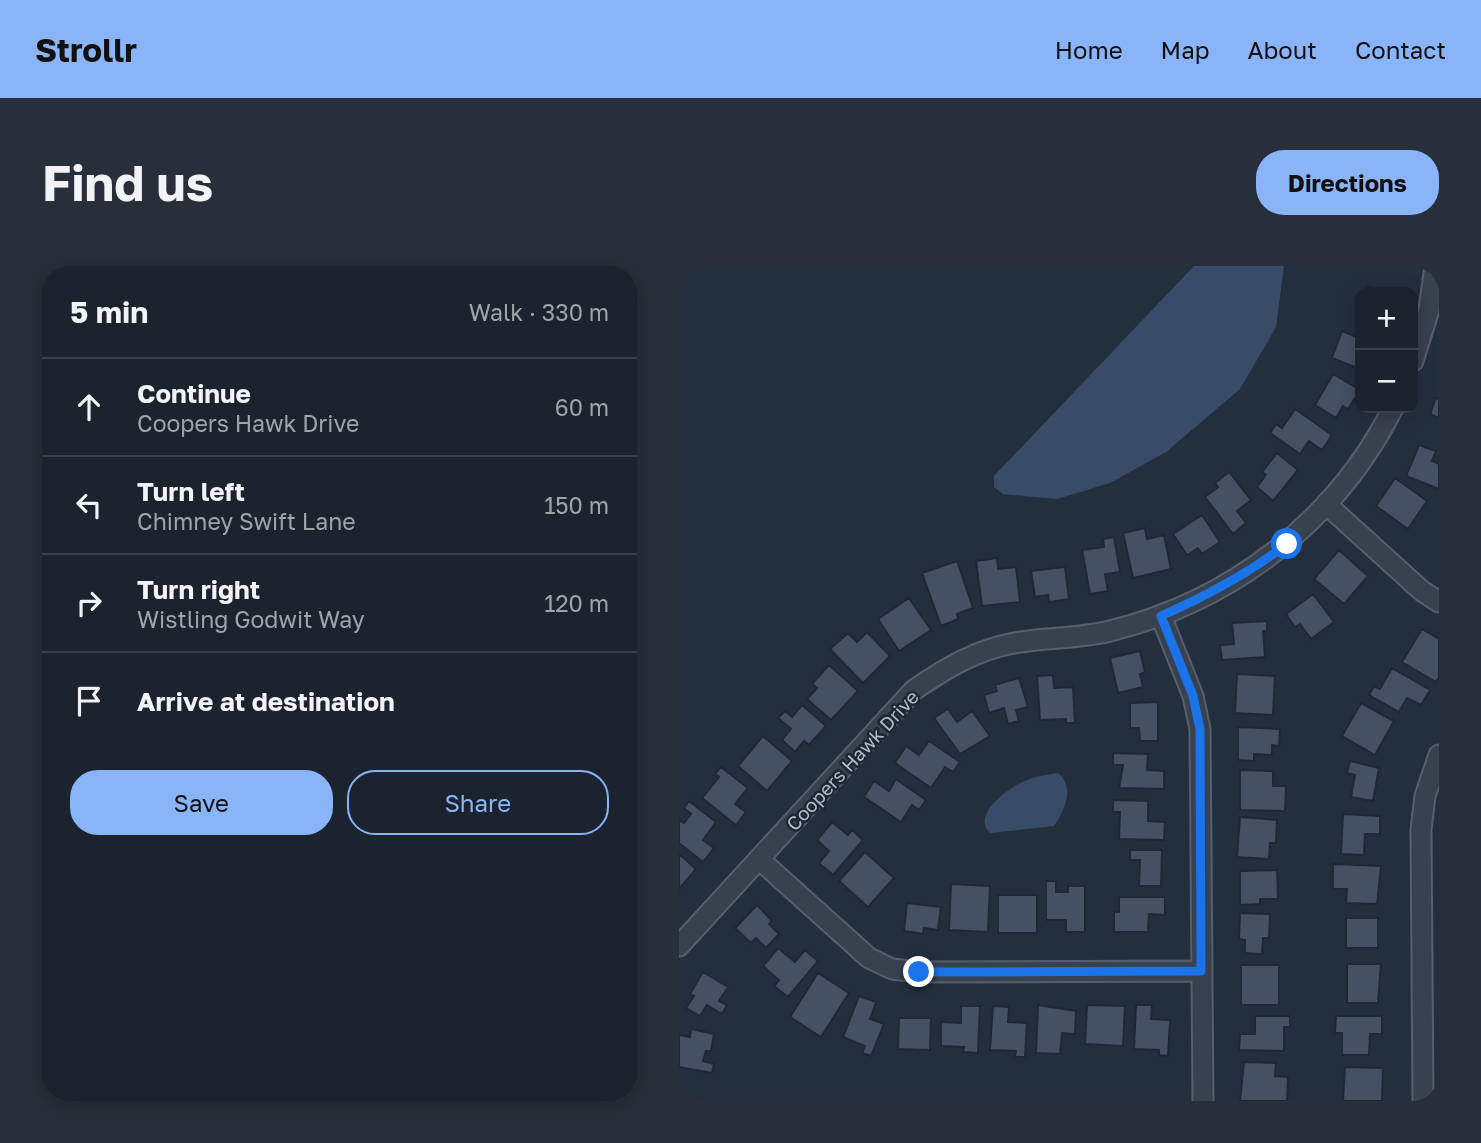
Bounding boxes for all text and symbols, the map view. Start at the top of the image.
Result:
text: Strollr [35,30,137,69]
text: Home [1055,35,1123,64]
text: Map [1161,35,1210,64]
text: About [1248,35,1317,64]
text: Contact [1355,35,1446,64]
button: Directions [1256,150,1439,215]
text: Find us [42,153,213,212]
map controls [1355,287,1418,413]
button: + [1355,287,1418,350]
text: 5 min [70,294,148,330]
text: Walk · 330 m [469,298,609,326]
button: − [1355,350,1418,413]
text: Continue [137,378,251,409]
icon: ahead [70,388,108,426]
text: 60 m [555,393,609,421]
text: Coopers Hawk Drive [137,409,359,437]
text: Turn left [137,476,245,507]
icon: left [70,486,108,524]
text: 150 m [544,491,609,519]
text: Chimney Swift Lane [137,507,356,535]
route start [1271,528,1302,559]
text: Turn right [137,574,260,605]
icon: right [70,584,108,622]
text: 120 m [544,589,609,617]
text: Wistling Godwit Way [137,605,365,633]
icon: arrive [70,682,108,720]
street label: Coopers Hawk Drive [781,685,923,835]
text: Arrive at destination [137,686,395,717]
button: Save [70,770,333,835]
button: Share [347,770,609,835]
route end [903,956,934,987]

